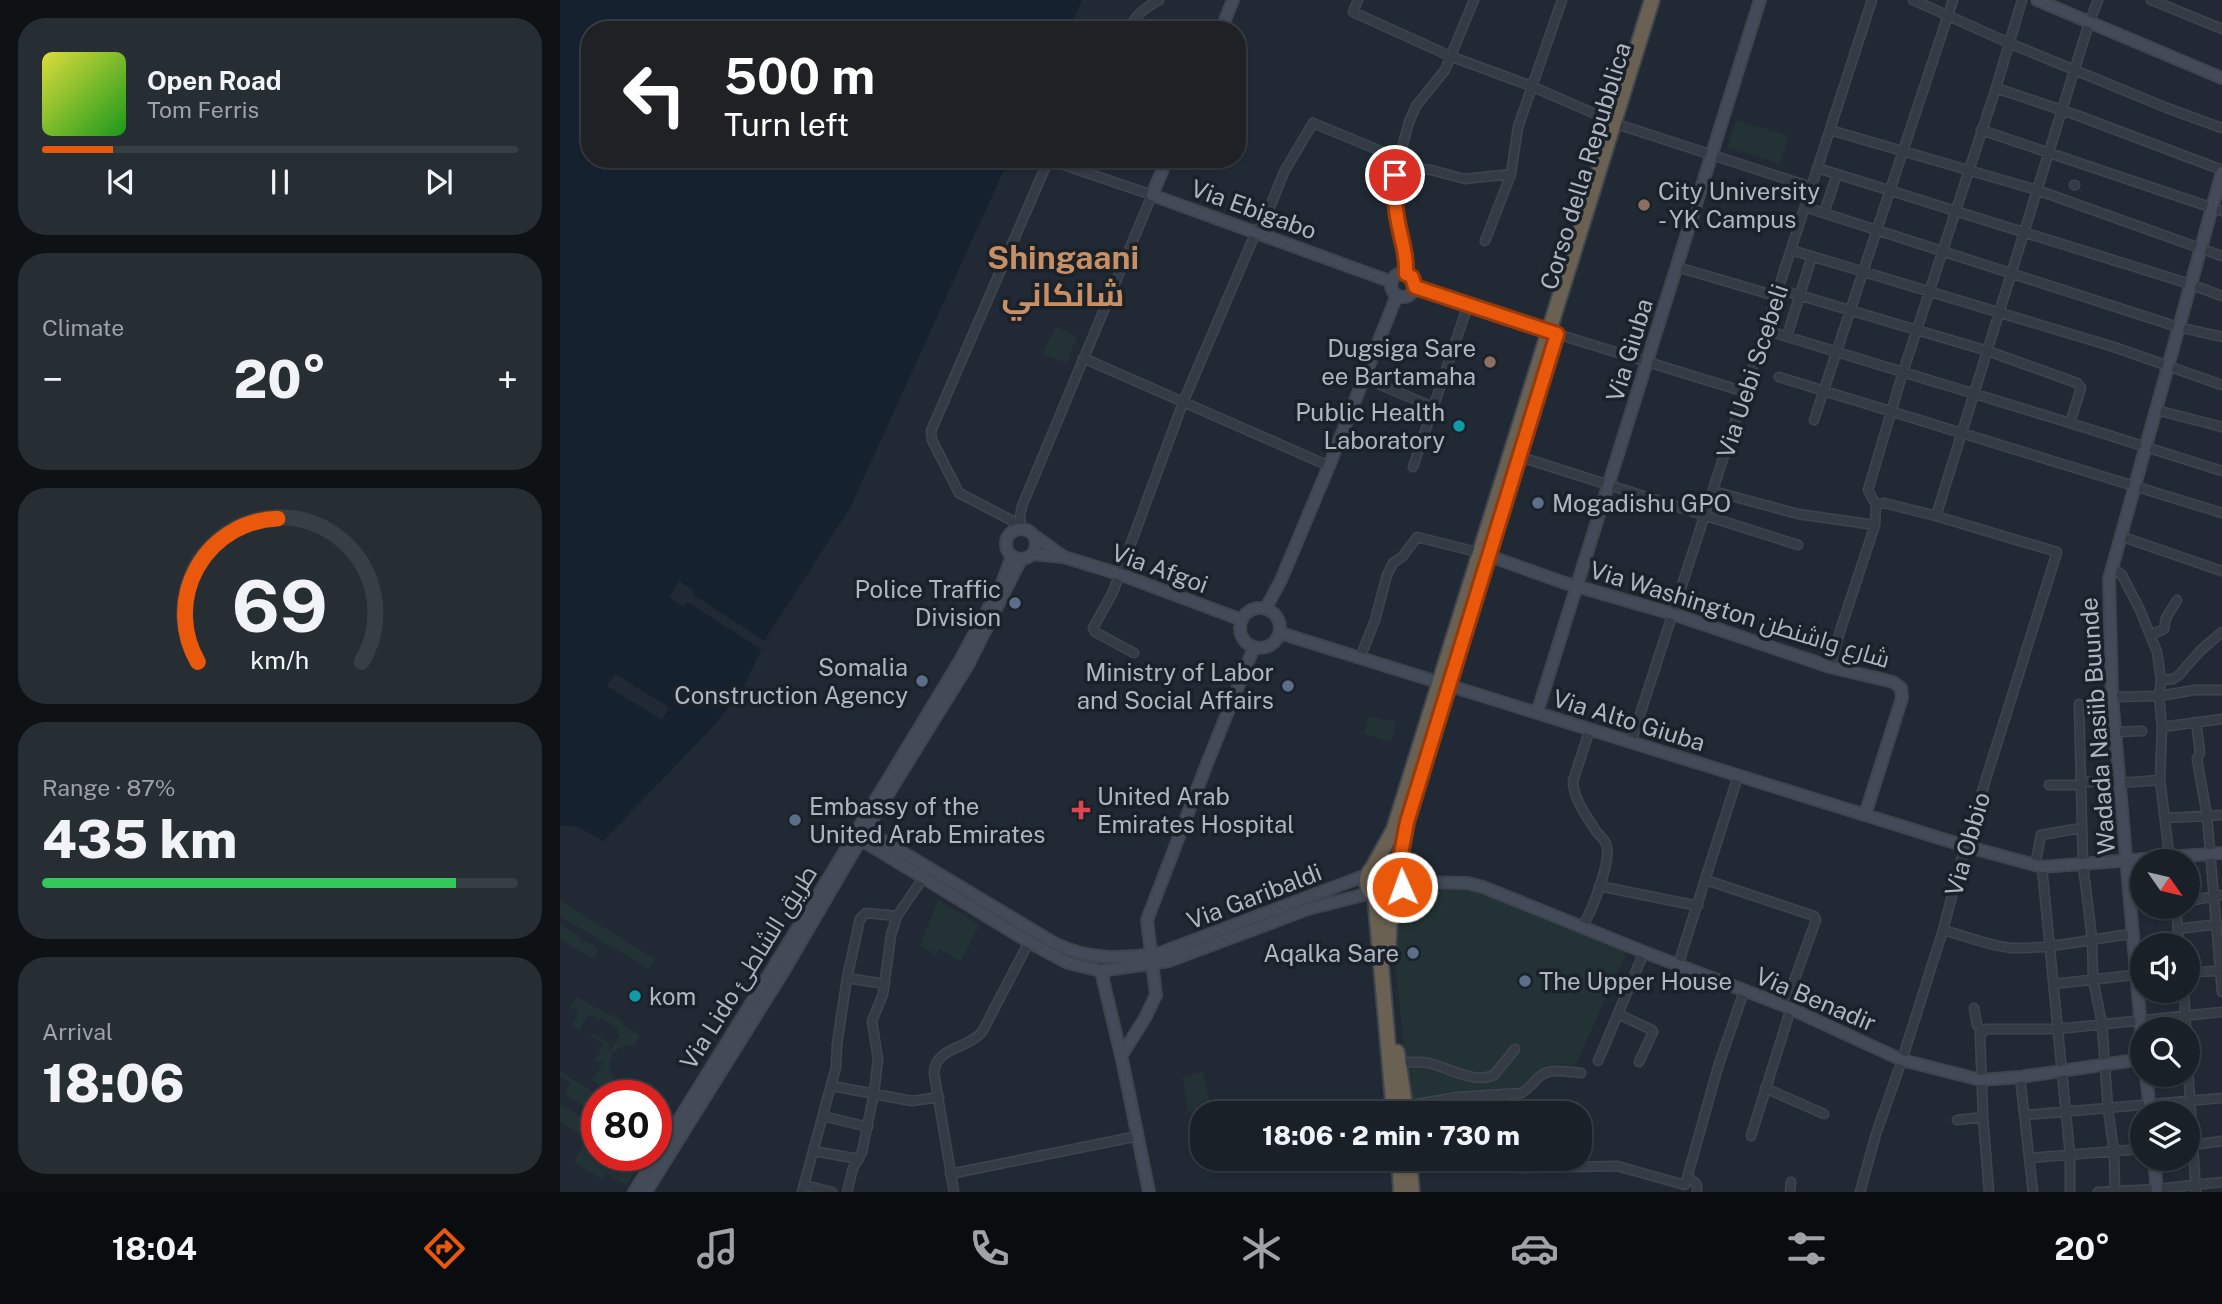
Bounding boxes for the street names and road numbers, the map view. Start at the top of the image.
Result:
street label: Corso della Repubblica [1534,39,1636,293]
street label: Via Ebigabo [1187,173,1321,245]
street label: Via Uebi Scebeli [1711,280,1793,462]
street label: Via Giuba [1600,295,1658,405]
street label: Via Afgoi [1108,538,1212,598]
street label: Via Washington شارع واشنطن [1586,555,1893,676]
street label: Wadada Nasiib Buunde [2074,597,2120,855]
street label: Via Alto Giuba [1549,684,1709,756]
street label: Via Obbio [1939,789,1995,899]
street label: Via Garibaldi [1183,857,1325,935]
street label: Via Lido طريق الشاطئ [674,860,824,1075]
street label: Via Benadir [1752,961,1880,1037]

